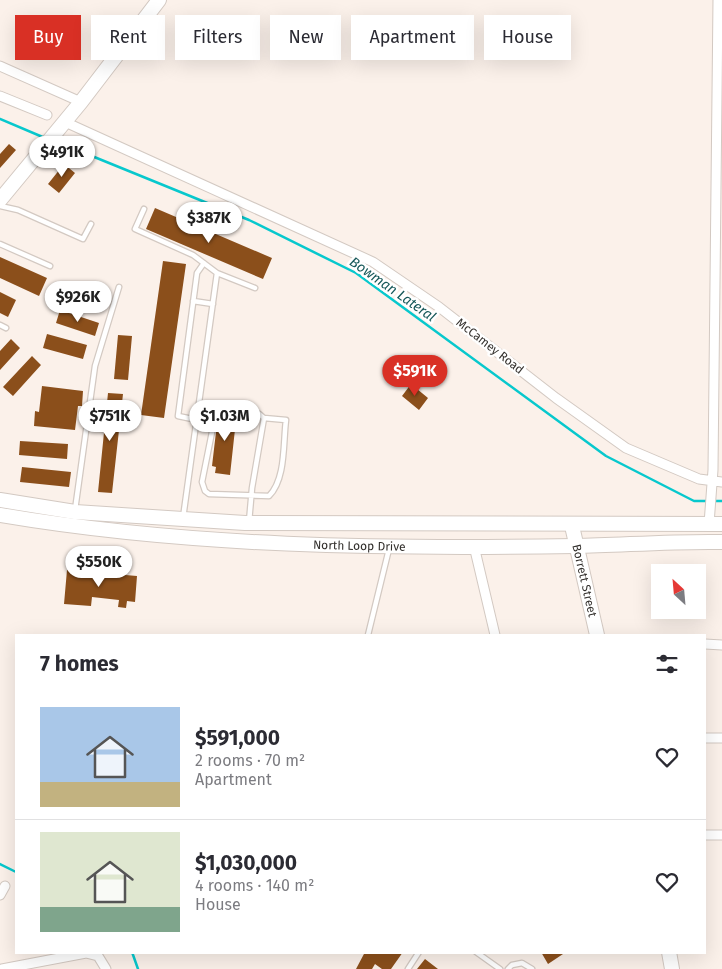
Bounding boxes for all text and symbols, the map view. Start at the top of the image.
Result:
chip: Buy [15,15,81,60]
chip: Rent [91,15,165,60]
chip: Filters [175,15,260,60]
chip: New [270,15,341,60]
chip: Apartment [351,15,474,60]
chip: House [484,15,571,60]
pin: $491K [27,136,97,178]
text: $491K [40,142,84,161]
pin: $387K [174,202,244,244]
text: $387K [187,208,231,227]
water label: Bowman Lateral [346,253,439,325]
pin: $926K [43,280,113,323]
text: $926K [56,287,100,306]
street label: McCamey Road [453,315,527,377]
pin: $591K [380,354,450,397]
text: $591K [393,361,437,380]
pin: $751K [75,400,145,442]
pin: $1.03M [184,400,266,442]
text: $751K [90,406,130,425]
text: $1.03M [200,406,250,425]
street label: North Loop Drive [313,538,406,554]
street label: Borrett Street [569,543,600,619]
pin: $550K [64,546,134,588]
text: $550K [76,552,122,571]
north arrow [651,564,706,619]
map controls [651,564,706,619]
icon: filters [653,650,681,678]
text: 7 homes [40,651,119,677]
text: $591,000 [195,725,280,751]
icon: home [80,727,140,787]
icon: heart [653,743,681,771]
text: 2 rooms · 70 m² [195,751,305,770]
text: Apartment [195,770,272,789]
text: $1,030,000 [195,850,297,876]
icon: home [80,852,140,912]
icon: heart [653,868,681,896]
text: 4 rooms · 140 m² [195,876,314,895]
text: House [195,895,241,914]

